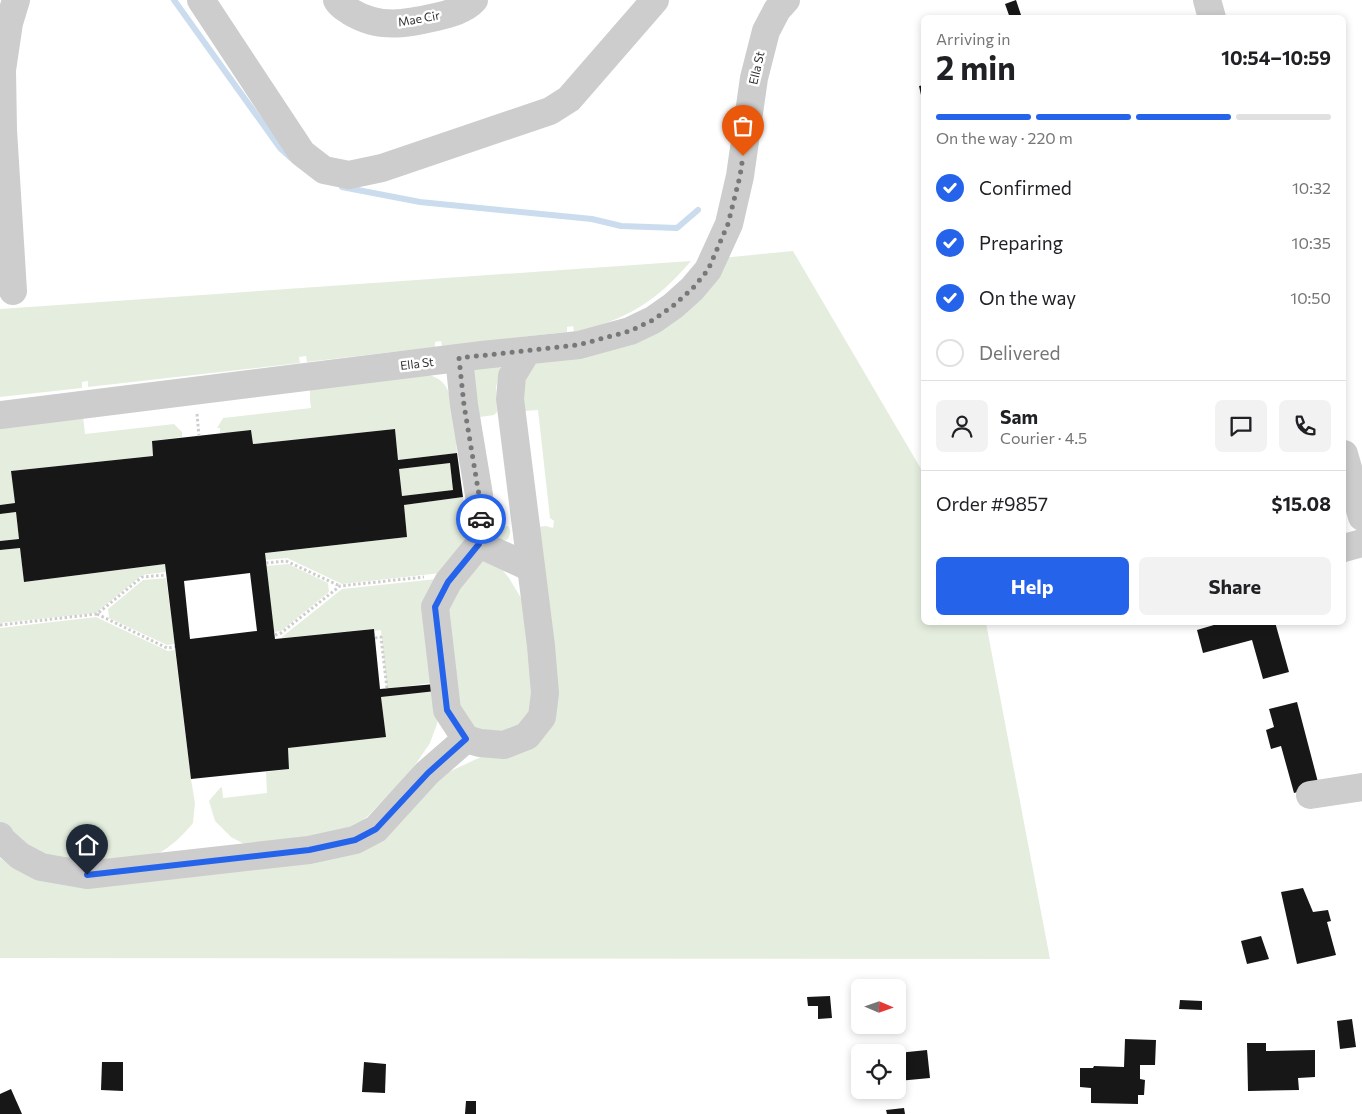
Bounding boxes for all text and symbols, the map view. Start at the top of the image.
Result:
street label: Mae Cir [397,7,441,29]
text: Arriving in [936,29,1010,48]
text: 10:54–10:59 [1221,46,1331,69]
text: 2 min [936,47,1016,87]
street label: Ella St [745,50,767,86]
pin [722,105,764,156]
icon: bag [729,112,757,140]
text: On the way · 220 m [936,128,1073,147]
icon: check [936,174,964,202]
text: Confirmed [979,176,1072,199]
text: 10:32 [1292,178,1331,197]
icon: check [936,229,964,257]
text: Preparing [979,231,1063,254]
text: 10:35 [1292,233,1331,252]
icon: check [936,284,964,312]
text: On the way [979,286,1076,309]
text: 10:50 [1290,288,1331,307]
text: Delivered [979,341,1060,364]
street label: Ella St [399,354,434,372]
button: person [936,400,988,452]
button: chat [1215,400,1267,452]
button: phone [1279,400,1331,452]
text: Sam [1000,405,1038,428]
text: Courier · 4.5 [1000,428,1087,447]
text: Order #9857 [936,492,1048,515]
text: $15.08 [1272,492,1331,515]
courier [456,494,506,544]
icon: car [467,505,495,533]
button: Help [936,557,1129,615]
button: Share [1139,557,1331,615]
pin [66,824,108,875]
icon: home [73,831,101,859]
north arrow [851,979,906,1034]
map controls [851,979,906,1099]
button: locate [851,1044,906,1099]

